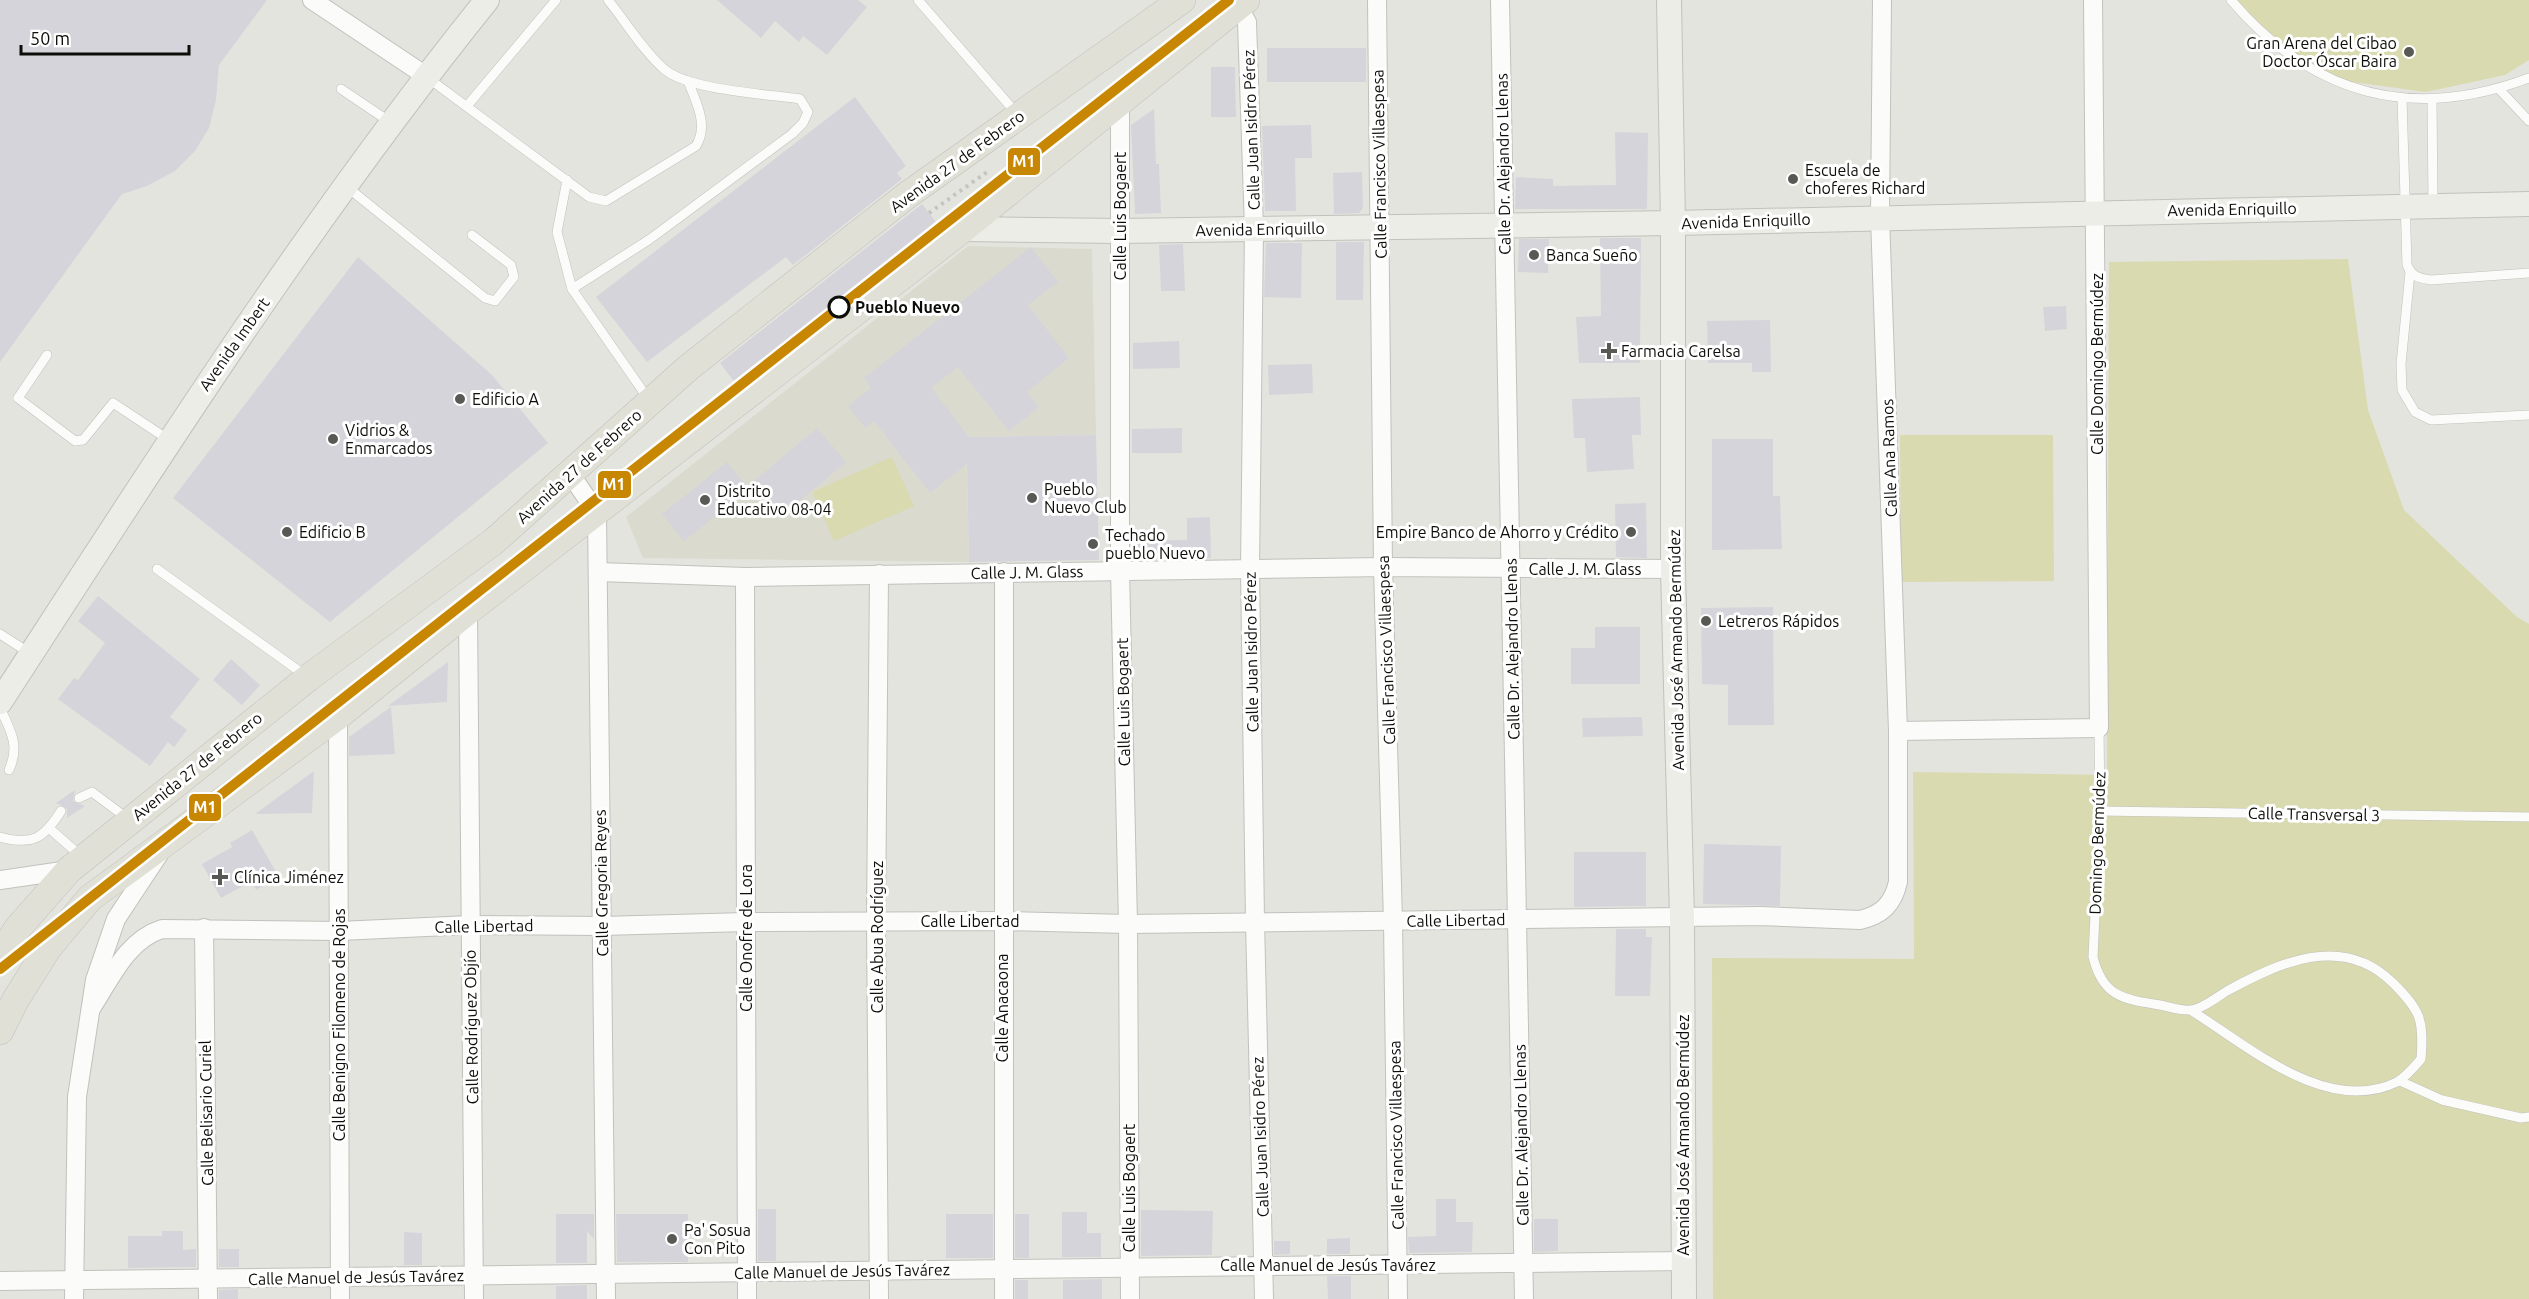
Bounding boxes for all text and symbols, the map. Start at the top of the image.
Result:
scale bar [21,18,189,56]
text: 50 m [30,28,70,48]
place label: Gran Arena del Cibao Doctor Óscar Baira [2246,34,2397,70]
marker: Gran Arena del Cibao Doctor Óscar Baira [2402,45,2416,59]
street label: Calle Juan Isidro Pérez [1239,49,1263,211]
street label: Calle Francisco Villaespesa [1368,69,1390,259]
street label: Calle Dr. Alejandro Llenas [1492,73,1514,255]
street label: Avenida 27 de Febrero [886,106,1028,216]
line badge: M1 [1007,147,1041,176]
street label: Calle Luis Bogaert [1111,151,1129,280]
text: M1 [1012,152,1036,170]
place label: Escuela de choferes Richard [1805,161,1925,197]
marker: Escuela de choferes Richard [1786,172,1800,186]
street label: Avenida Enriquillo [2167,199,2297,219]
street label: Avenida Enriquillo [1681,210,1811,232]
street label: Avenida Enriquillo [1195,219,1325,239]
place label: Banca Sueño [1546,246,1638,264]
marker: Banca Sueño [1527,248,1541,262]
street label: Calle Domingo Bermúdez [2088,273,2106,455]
street label: Avenida Imbert [195,293,273,394]
marker: Pueblo Nuevo [828,296,850,318]
place label: Pueblo Nuevo [855,298,960,316]
place label: Farmacia Carelsa [1621,342,1741,360]
marker: Farmacia Carelsa [1602,344,1616,358]
place label: Edificio A [472,390,539,408]
marker: Edificio A [453,392,467,406]
street label: Calle Ana Ramos [1878,398,1900,518]
street label: Avenida 27 de Febrero [513,405,645,527]
place label: Vidrios & Enmarcados [345,421,433,457]
marker: Vidrios & Enmarcados [326,432,340,446]
line badge: M1 [597,470,632,499]
text: M1 [602,475,626,493]
place label: Pueblo Nuevo Club [1044,480,1127,516]
place label: Distrito Educativo 08-04 [717,482,832,518]
marker: Pueblo Nuevo Club [1025,491,1039,505]
marker: Distrito Educativo 08-04 [698,493,712,507]
place label: Edificio B [299,523,366,541]
place label: Empire Banco de Ahorro y Crédito [1376,523,1619,541]
marker: Edificio B [280,525,294,539]
marker: Empire Banco de Ahorro y Crédito [1624,525,1638,539]
place label: Techado pueblo Nuevo [1105,526,1205,562]
street label: Avenida José Armando Bermúdez [1665,529,1687,771]
marker: Techado pueblo Nuevo [1086,537,1100,551]
street label: Calle Francisco Villaespesa [1374,555,1398,745]
street label: Calle Dr. Alejandro Llenas [1501,558,1523,740]
street label: Calle J. M. Glass [1529,560,1641,578]
street label: Calle J. M. Glass [970,562,1084,582]
street label: Calle Juan Isidro Pérez [1241,572,1261,732]
place label: Letreros Rápidos [1718,612,1839,630]
marker: Letreros Rápidos [1699,614,1713,628]
street label: Calle Luis Bogaert [1113,637,1133,767]
street label: Avenida 27 de Febrero [129,708,265,824]
street label: Domingo Bermúdez [2086,771,2108,915]
line badge: M1 [188,793,222,822]
text: M1 [193,798,217,816]
street label: Calle Transversal 3 [2248,804,2380,824]
street label: Calle Gregoria Reyes [591,809,611,957]
street label: Calle Abua Rodríguez [868,861,886,1013]
street label: Calle Onofre de Lora [737,864,755,1012]
marker: Clínica Jiménez [211,868,229,886]
place label: Clínica Jiménez [234,868,344,886]
street label: Calle Benigno Filomeno de Rojas [330,908,348,1142]
street label: Calle Libertad [1406,910,1506,930]
street label: Calle Libertad [920,912,1020,930]
street label: Calle Libertad [434,916,534,936]
street label: Calle Rodríguez Objío [461,950,481,1104]
street label: Calle Anacaona [993,953,1011,1063]
street label: Avenida José Armando Bermúdez [1674,1014,1692,1256]
street label: Calle Belisario Curiel [196,1040,216,1186]
street label: Calle Francisco Villaespesa [1385,1040,1407,1230]
street label: Calle Dr. Alejandro Llenas [1510,1044,1532,1226]
street label: Calle Juan Isidro Pérez [1248,1056,1272,1218]
street label: Calle Luis Bogaert [1120,1123,1138,1252]
place label: Pa' Sosua Con Pito [684,1221,751,1257]
marker: Pa' Sosua Con Pito [665,1232,679,1246]
street label: Calle Manuel de Jesús Tavárez [1220,1256,1436,1274]
street label: Calle Manuel de Jesús Tavárez [734,1260,950,1282]
street label: Calle Manuel de Jesús Tavárez [248,1266,464,1288]

